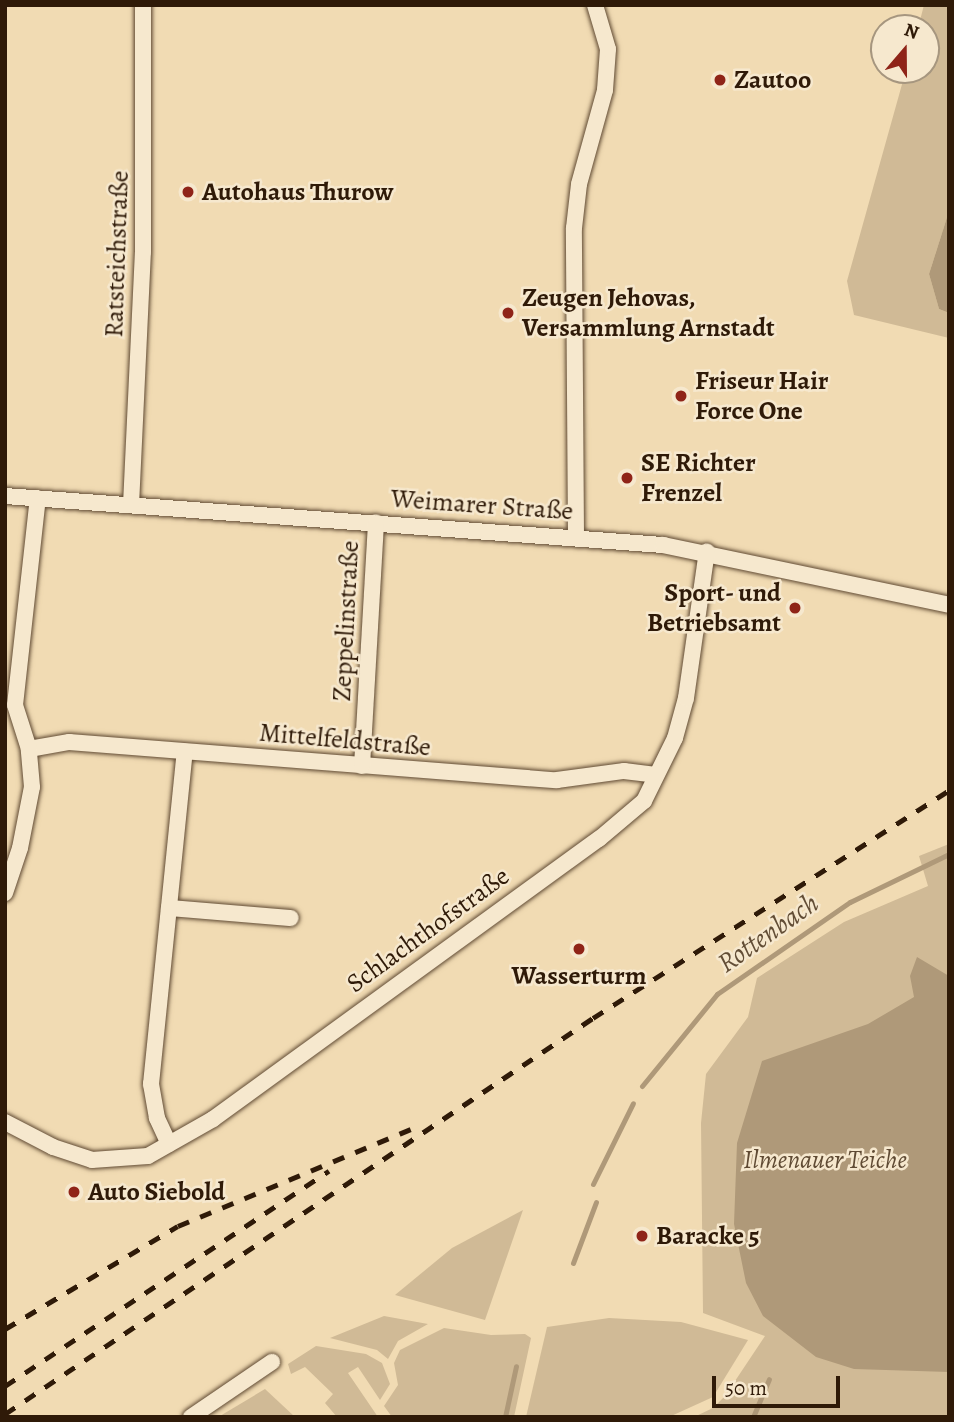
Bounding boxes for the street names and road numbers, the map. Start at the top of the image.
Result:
street label: Ratsteichstraße [98,170,136,338]
street label: Weimarer Straße [390,483,574,527]
street label: Zeppelinstraße [326,540,366,702]
street label: Mittelfeldstraße [258,717,432,763]
street label: Schlachthofstraße [341,861,515,999]

